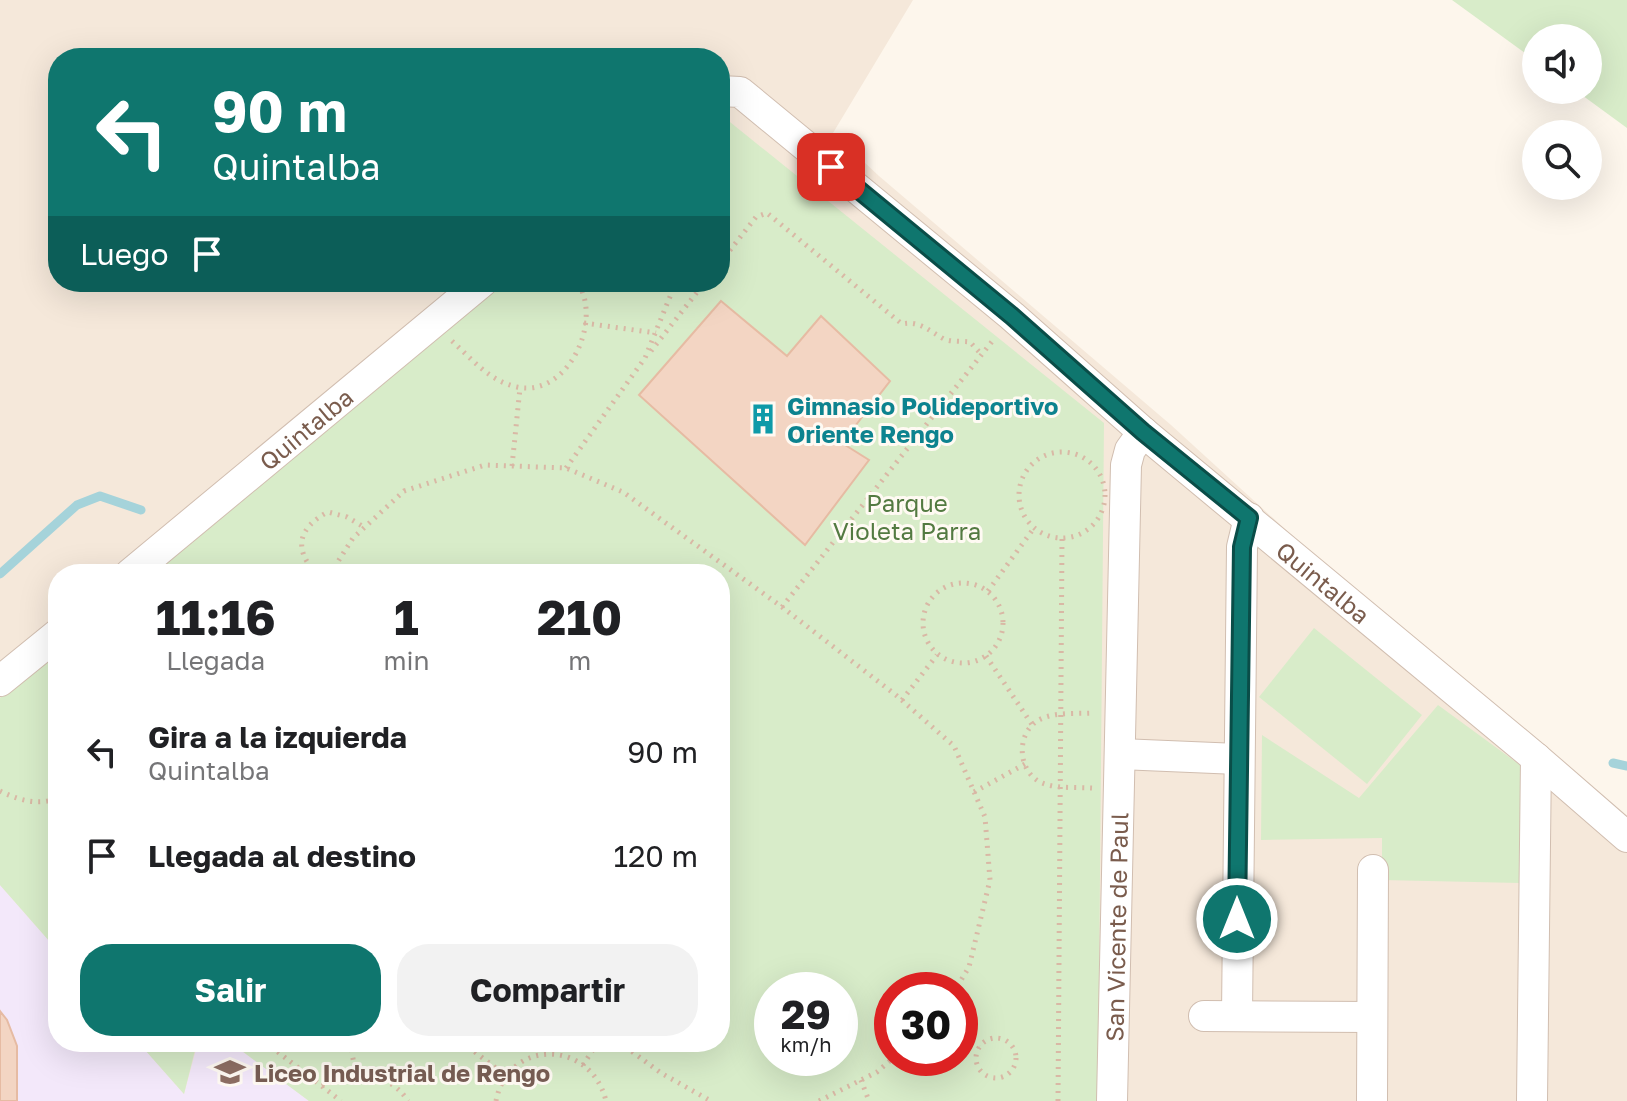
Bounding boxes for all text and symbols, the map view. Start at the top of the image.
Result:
map controls [1522,24,1602,200]
button: sound [1522,24,1602,104]
text: 90 m [212,77,347,144]
icon: left [80,80,184,184]
button: search [1522,120,1602,200]
pin [797,133,865,201]
text: Quintalba [212,145,381,188]
icon: arrive [809,145,853,189]
icon: arrive [185,232,229,276]
text: Luego [80,236,169,272]
street label: Quintalba [253,381,358,475]
place label: Gimnasio Polideportivo Oriente Rengo [787,391,1058,448]
building icon: Gimnasio Polideportivo Oriente Rengo [746,402,780,436]
park label: Parque Violeta Parra [833,488,981,545]
street label: Quintalba [1271,535,1376,629]
text: 11:16 [156,588,276,646]
text: 1 [394,588,419,646]
text: 210 [537,588,622,646]
text: Llegada [166,645,265,676]
text: min [383,645,429,676]
text: m [568,645,591,676]
text: Gira a la izquierda [148,719,407,755]
icon: left [80,730,124,774]
text: 90 m [627,734,698,770]
text: Quintalba [148,755,270,786]
street label: San Vicente de Paul [1099,812,1133,1042]
icon: arrive [80,834,124,878]
text: Llegada al destino [148,838,416,874]
text: 120 m [613,838,698,874]
position arrow [1195,877,1279,961]
button: Salir [80,944,381,1036]
button: Compartir [397,944,698,1036]
speed limit sign: 30 [874,972,978,1076]
text: 29 [781,990,831,1038]
text: km/h [781,1032,831,1056]
school or university icon: Liceo Industrial de Rengo [213,1055,247,1089]
place label: Liceo Industrial de Rengo [254,1058,550,1087]

